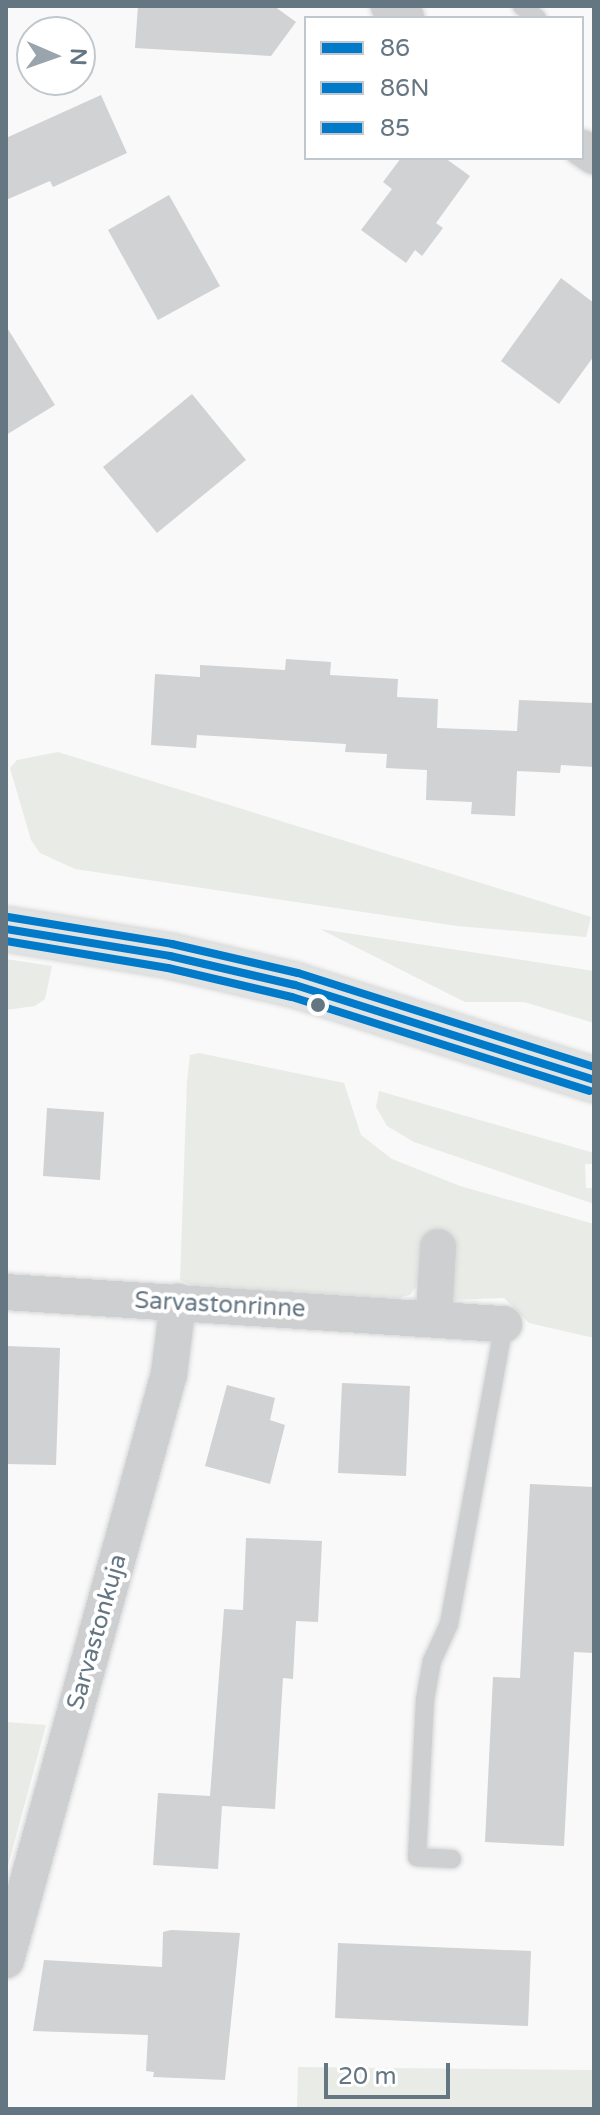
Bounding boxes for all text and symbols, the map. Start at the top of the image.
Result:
north arrow [16,16,96,96]
legend [304,16,584,160]
text: 86 [380,34,410,63]
text: N [65,47,91,66]
text: 86N [380,74,429,103]
text: 85 [380,114,410,143]
unlabelled marker [310,997,326,1013]
street label: Sarvastonrinne [134,1286,306,1324]
street label: Sarvastonkuja [61,1551,133,1713]
scale bar [328,2047,454,2097]
text: 20 m [338,2062,396,2091]

